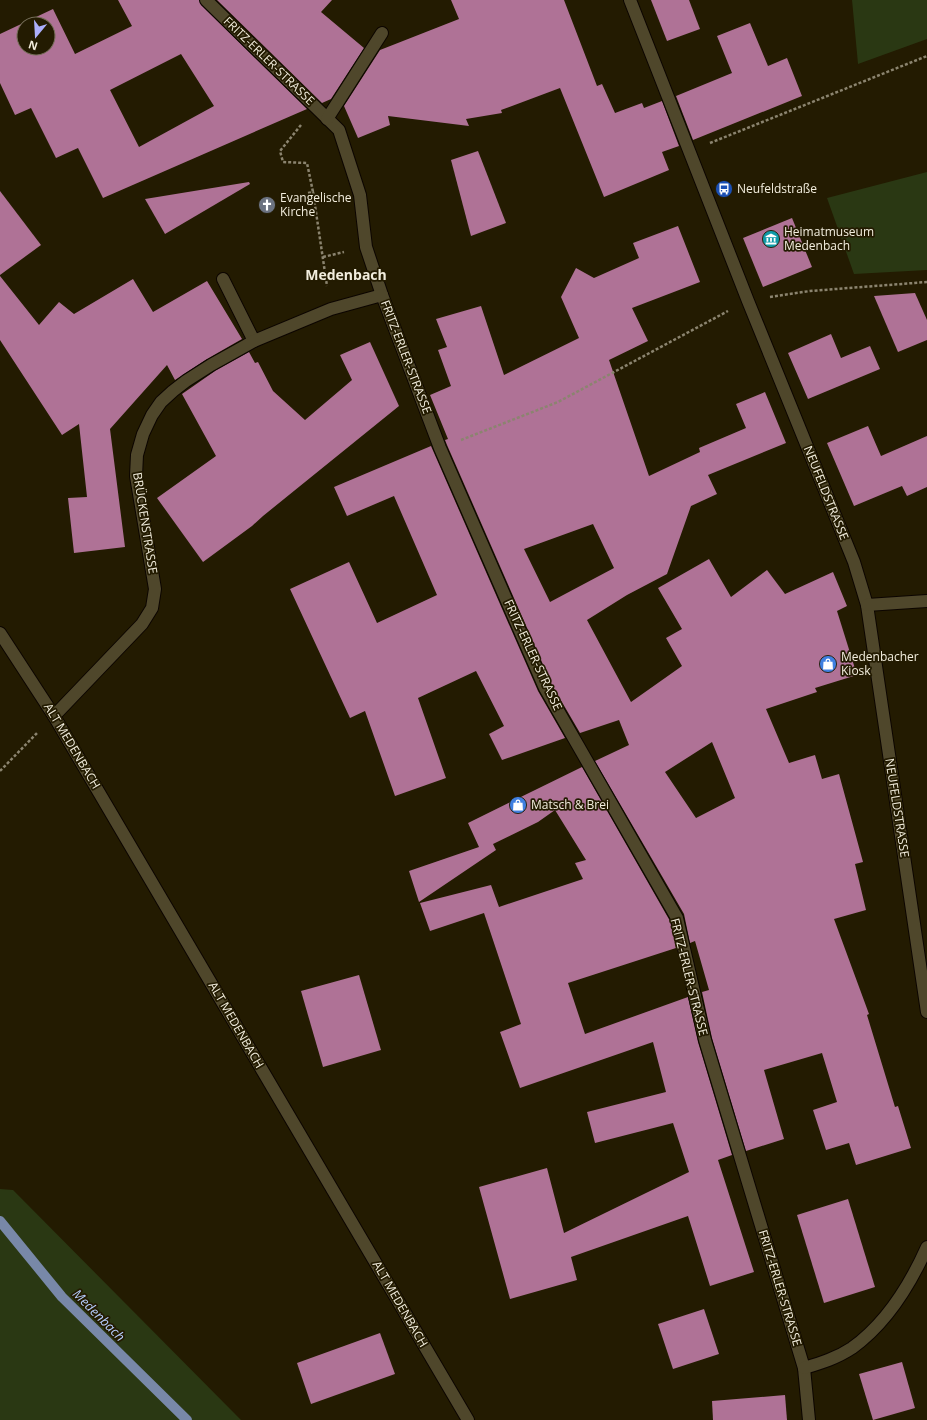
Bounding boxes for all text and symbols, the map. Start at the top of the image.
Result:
street label: FRITZ-ERLER-STRASSE [220,13,319,109]
north arrow [16,16,56,56]
text: N [26,37,39,55]
bus stop icon: Neufeldstraße [714,179,734,199]
place label: Neufeldstraße [737,180,817,197]
place label: Evangelische Kirche [280,189,352,220]
church icon: Evangelische Kirche [257,195,277,215]
place label: Heimatmuseum Medenbach [784,223,874,254]
museum icon: Heimatmuseum Medenbach [761,229,781,249]
district label: Medenbach [305,265,387,284]
street label: FRITZ-ERLER-STRASSE [377,297,436,416]
street label: NEUFELDSTRASSE [800,443,853,542]
street label: BRÜCKENSTRASSE [129,471,162,575]
street label: FRITZ-ERLER-STRASSE [500,597,567,713]
place label: Medenbacher Kiosk [841,648,919,679]
shop icon: Medenbacher Kiosk [818,654,838,674]
street label: ALT MEDENBACH [40,700,105,792]
street label: NEUFELDSTRASSE [881,757,914,859]
shop icon: Matsch & Brei [508,795,528,815]
place label: Matsch & Brei [531,796,609,813]
street label: FRITZ-ERLER-STRASSE [667,916,712,1037]
street label: ALT MEDENBACH [205,978,268,1071]
street label: FRITZ-ERLER-STRASSE [755,1228,806,1348]
street label: ALT MEDENBACH [369,1257,432,1350]
water label: Medenbach [69,1285,129,1345]

